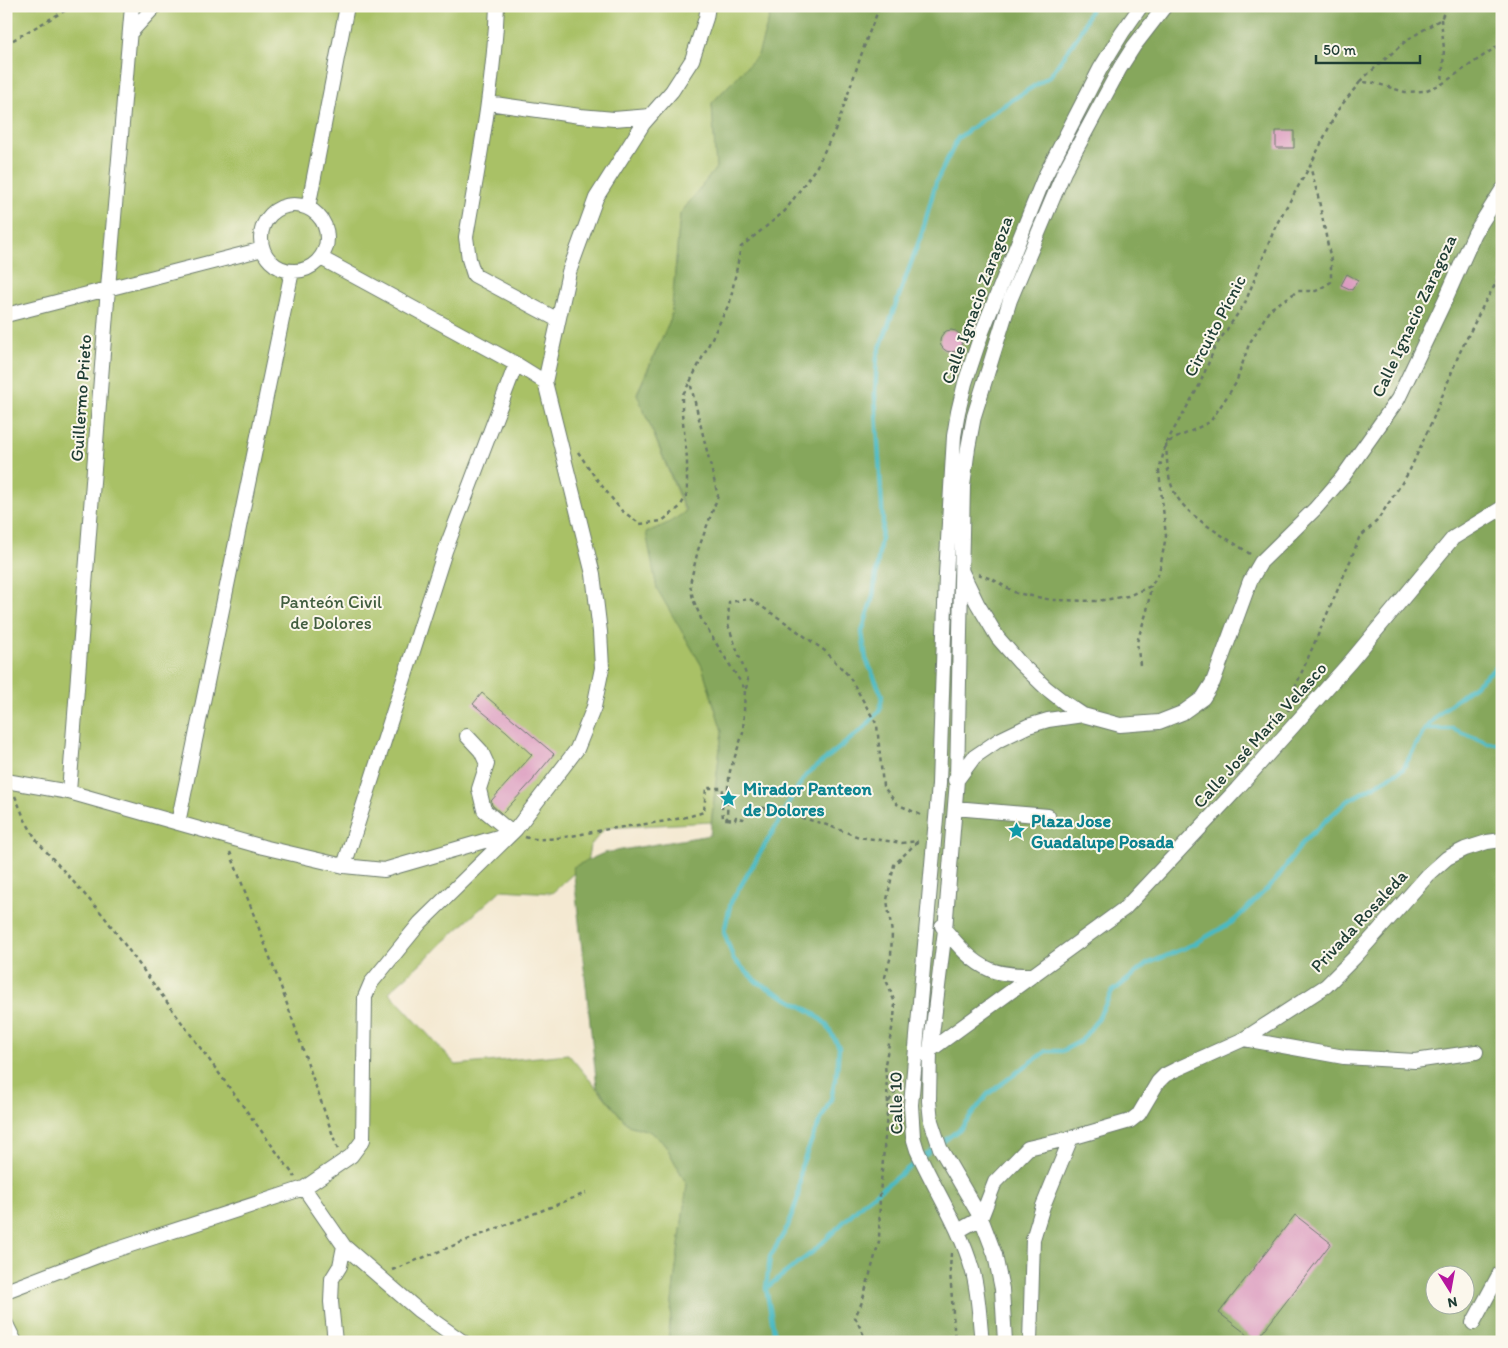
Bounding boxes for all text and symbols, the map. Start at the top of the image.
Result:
scale bar [1316,32,1419,64]
text: 50 m [1323,41,1356,59]
street label: Calle Ignacio Zaragoza [936,212,1018,387]
street label: Calle Ignacio Zaragoza [1367,230,1462,401]
street label: Circuito Pícnic [1179,271,1251,381]
street label: Guillermo Prieto [66,334,96,462]
park label: Panteón Civil de Dolores [280,591,382,634]
street label: Calle José María Velasco [1188,657,1332,813]
place label: Mirador Panteon de Dolores [743,778,872,821]
place icon: Mirador Panteon de Dolores [719,789,739,809]
place label: Plaza Jose Guadalupe Posada [1031,810,1174,853]
place icon: Plaza Jose Guadalupe Posada [1007,821,1027,841]
street label: Privada Rosaleda [1306,865,1413,977]
street label: Calle 10 [884,1071,908,1135]
north arrow [1426,1266,1476,1316]
text: N [1446,1293,1459,1312]

